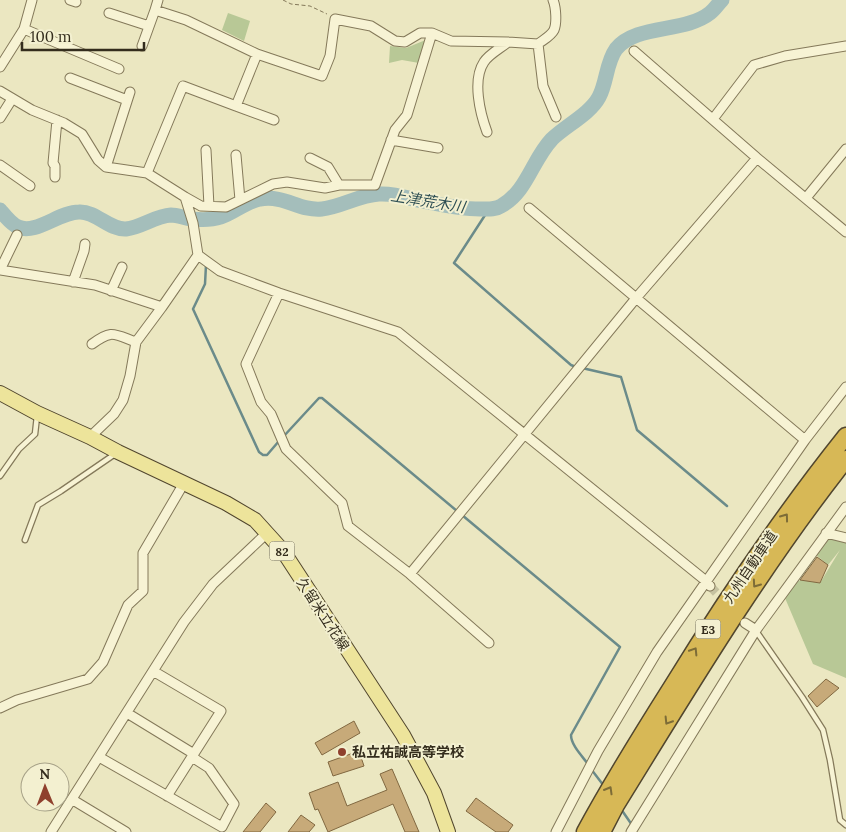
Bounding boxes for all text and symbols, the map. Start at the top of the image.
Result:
scale bar [22,20,145,52]
text: 100 m [30,27,71,46]
water label: 上津荒木川 [389,186,468,217]
one-way arrow [779,513,788,523]
street label: 九州自動車道 [719,527,781,607]
road number: 82 [270,542,294,560]
street label: 久留米立花線 [293,574,353,654]
one-way arrow [753,578,762,588]
road number: E3 [696,620,720,638]
one-way arrow [688,648,697,657]
one-way arrow [665,715,674,724]
place label: 私立祐誠高等学校 [352,743,464,761]
marker: 私立祐誠高等学校 [336,746,348,758]
north arrow [20,762,70,812]
text: N [39,765,51,783]
one-way arrow [603,786,613,795]

